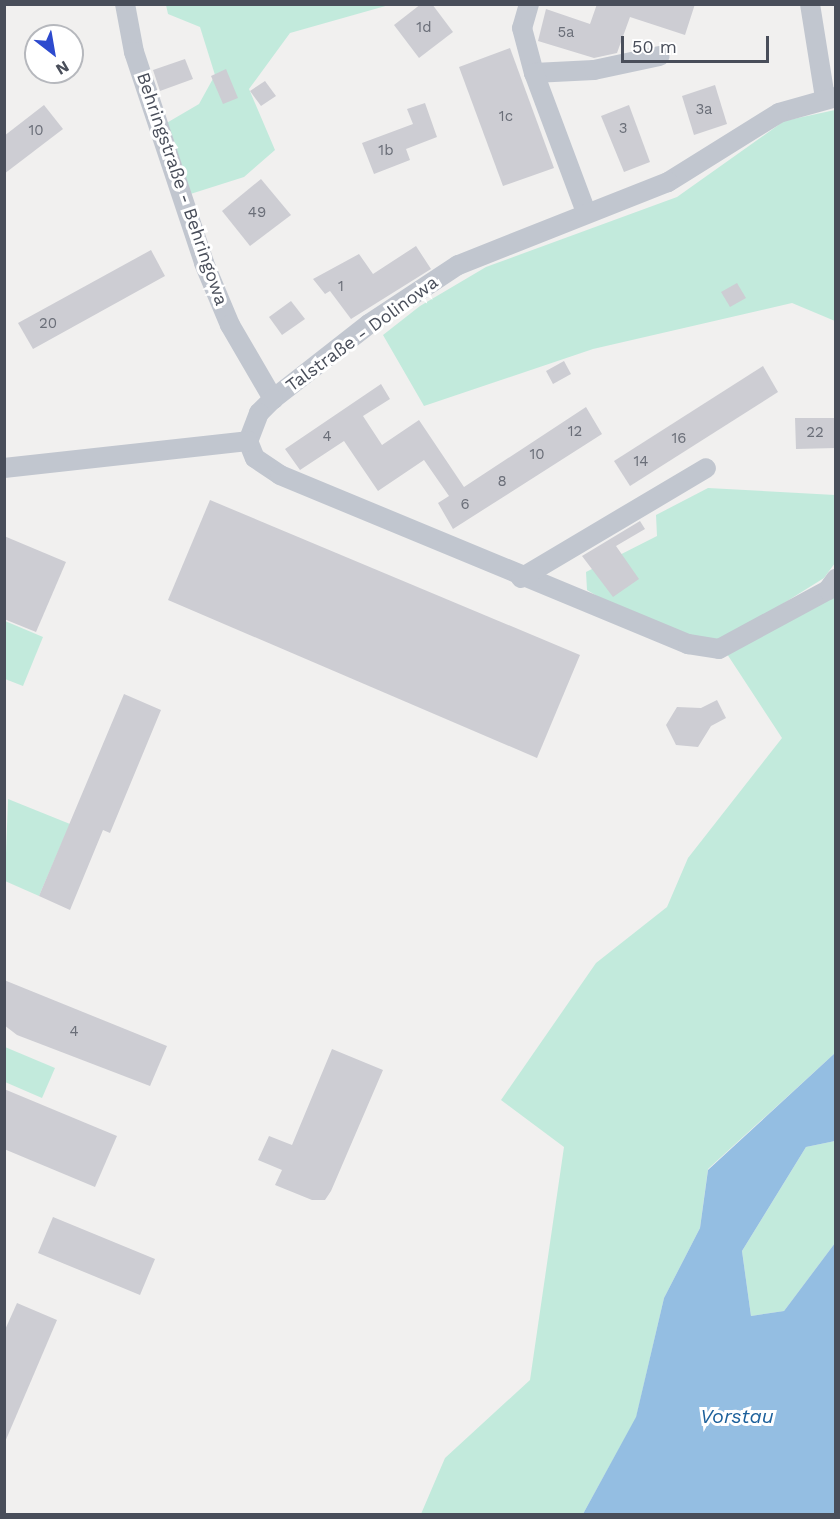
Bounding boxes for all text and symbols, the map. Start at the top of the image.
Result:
house number: 1d [416,19,432,37]
north arrow [24,24,84,84]
house number: 5a [557,24,575,42]
scale bar [624,24,772,62]
text: 50 m [632,36,677,57]
text: N [53,57,72,79]
street label: Behringstraße - Behringowa [132,70,232,308]
house number: 3a [695,101,713,119]
house number: 1c [499,108,513,126]
house number: 3 [619,120,627,138]
house number: 10 [28,122,44,140]
house number: 1b [378,142,394,160]
house number: 49 [248,204,266,222]
street label: Talstraße - Dolinowa [282,272,442,396]
house number: 1 [338,278,344,296]
house number: 20 [39,315,57,333]
house number: 12 [568,423,582,441]
house number: 22 [806,424,824,442]
house number: 4 [322,428,332,446]
house number: 16 [672,430,686,448]
house number: 10 [529,446,545,464]
house number: 14 [633,453,649,471]
house number: 8 [497,473,507,491]
house number: 6 [460,496,470,514]
house number: 4 [69,1023,79,1041]
water label: Vorstau [700,1404,774,1428]

